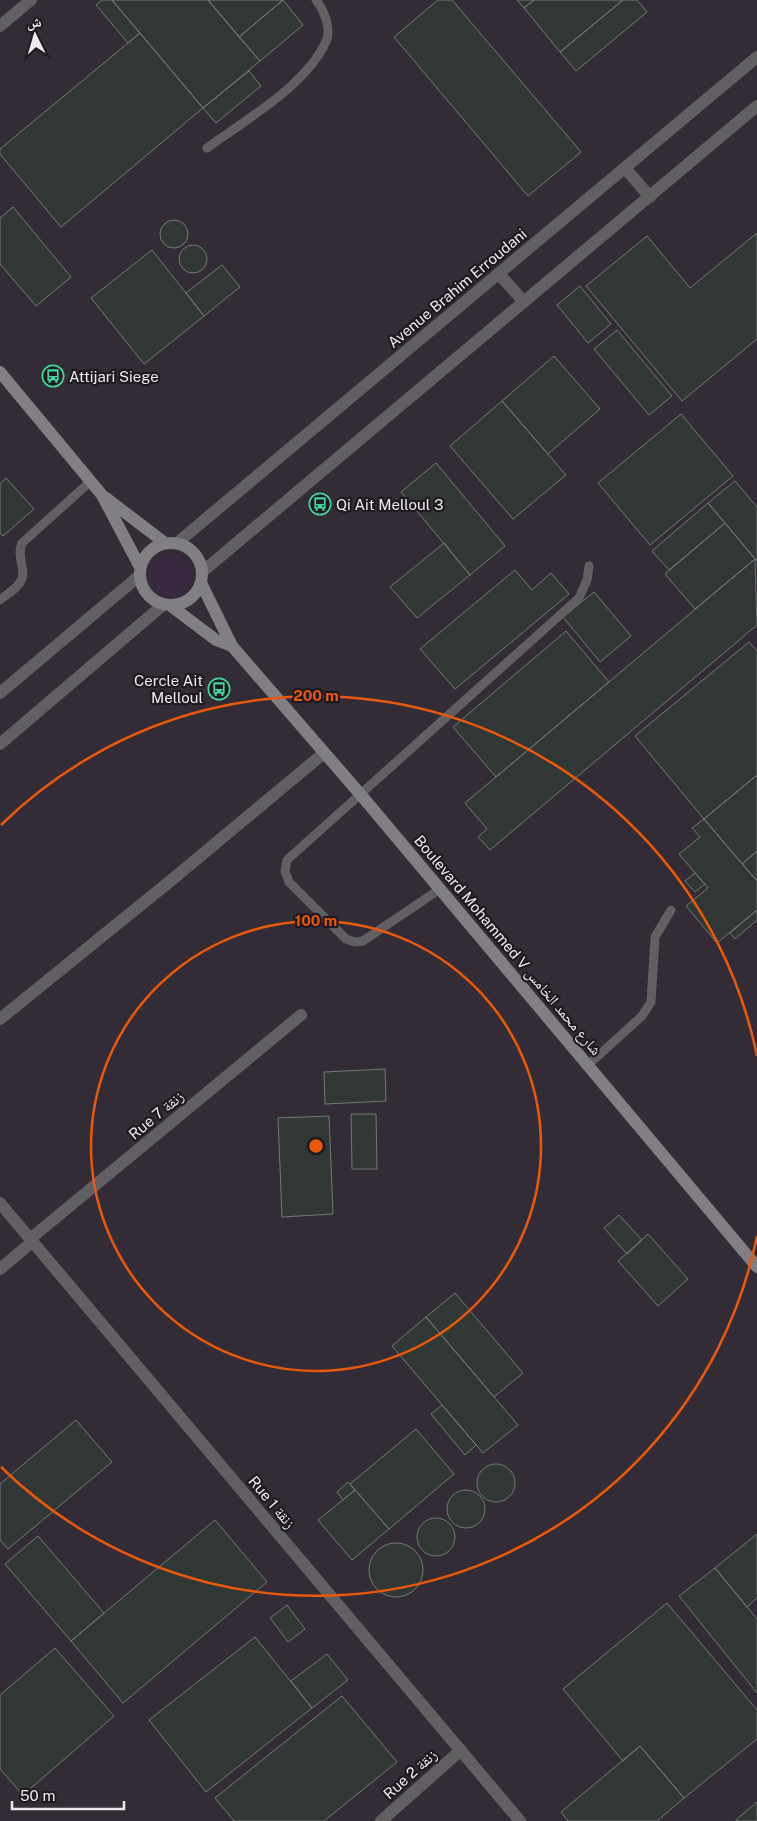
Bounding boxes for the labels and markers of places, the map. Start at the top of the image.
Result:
bus stop icon: Attijari Siege [41,364,65,388]
place label: Attijari Siege [69,368,159,385]
bus stop icon: Qi Ait Melloul 3 [308,492,332,516]
place label: Qi Ait Melloul 3 [336,496,443,513]
place label: Cercle Ait Melloul [134,672,203,706]
bus stop icon: Cercle Ait Melloul [207,677,231,701]
centre of rings [307,1137,325,1155]

